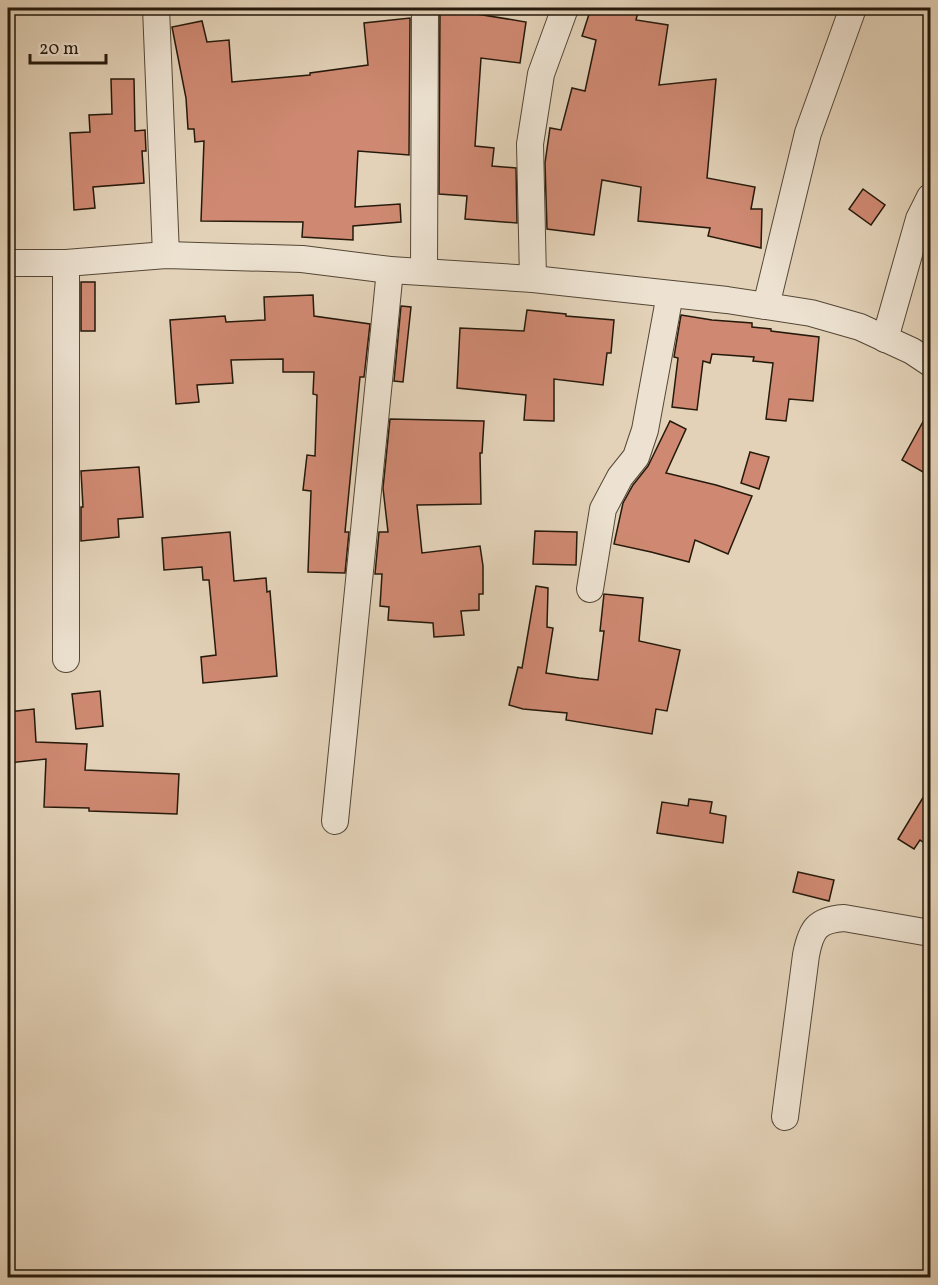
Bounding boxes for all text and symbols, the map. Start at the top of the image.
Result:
scale bar [30,27,106,65]
text: 20 m [39,37,79,62]

